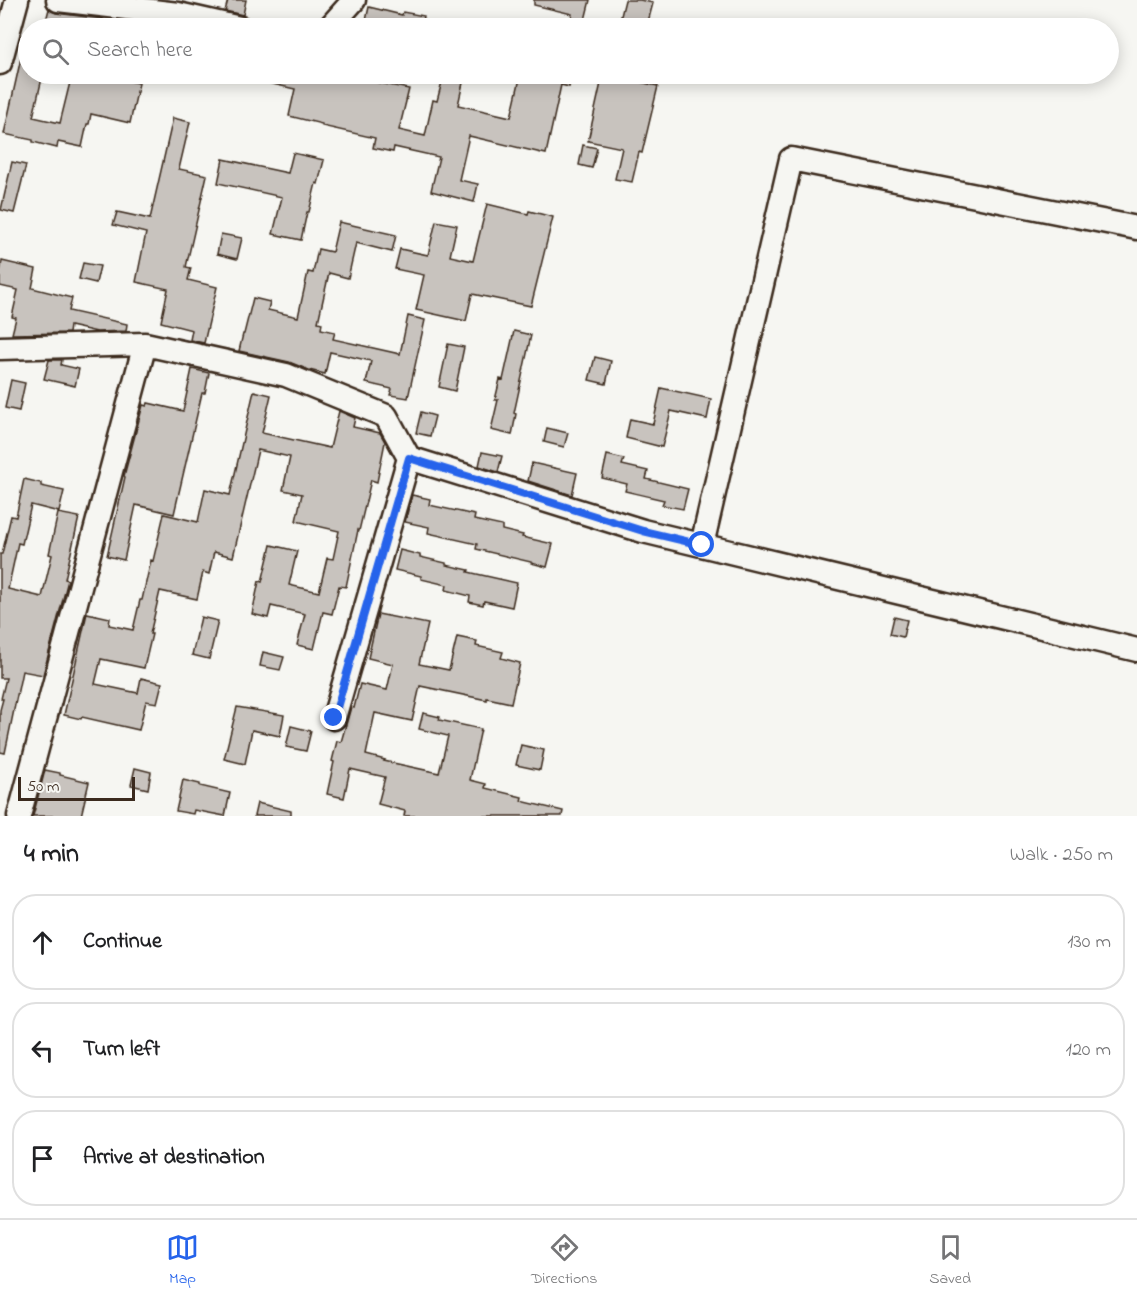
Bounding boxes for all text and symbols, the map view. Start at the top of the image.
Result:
search box [18,18,1119,84]
icon: search [39,35,72,68]
text: Search here [87,35,192,67]
route start [688,531,714,557]
route end [320,704,346,730]
scale bar [18,774,135,802]
text: 50 m [27,775,59,799]
text: 4 min [24,836,79,874]
text: Walk · 250 m [1010,841,1113,870]
icon: ahead [26,926,59,959]
text: Continue [83,926,162,958]
text: 130 m [1067,928,1111,957]
icon: left [26,1034,59,1067]
text: Turn left [83,1034,160,1066]
text: 120 m [1066,1036,1111,1065]
icon: arrive [26,1142,59,1175]
text: Arrive at destination [83,1142,265,1174]
tab: Map [166,1231,199,1291]
tab: Directions [531,1231,597,1291]
tab: Saved [929,1231,971,1291]

